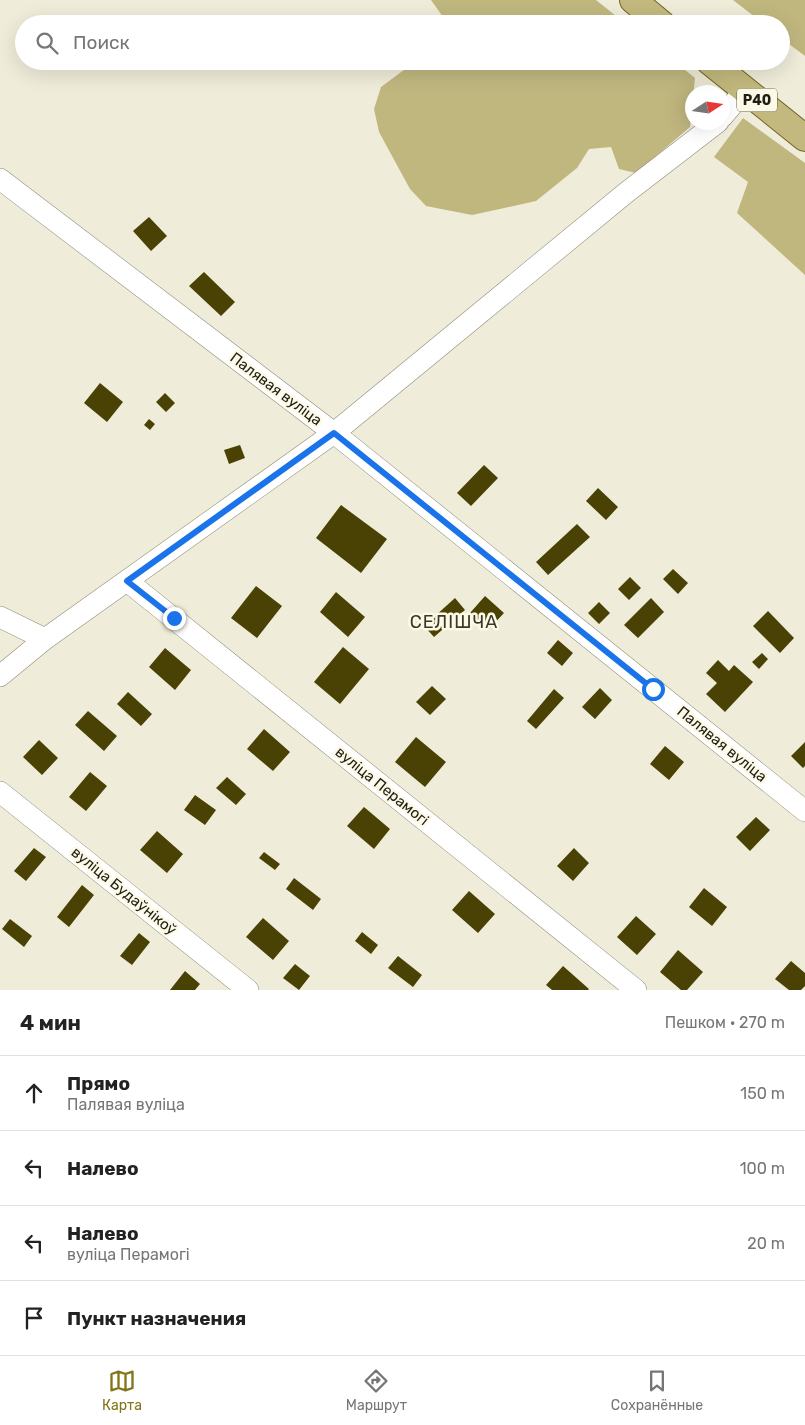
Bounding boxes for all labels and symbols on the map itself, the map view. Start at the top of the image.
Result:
north arrow [685,85,730,130]
road number: Р40 [737,88,777,112]
street label: Палявая вуліца [226,349,326,429]
route end [163,607,186,630]
district label: СЕЛІШЧА [410,611,498,633]
route start [642,678,665,701]
street label: Палявая вуліца [673,702,771,786]
street label: вуліца Перамогі [332,743,432,829]
street label: вуліца Будаўнікоў [68,843,180,939]

